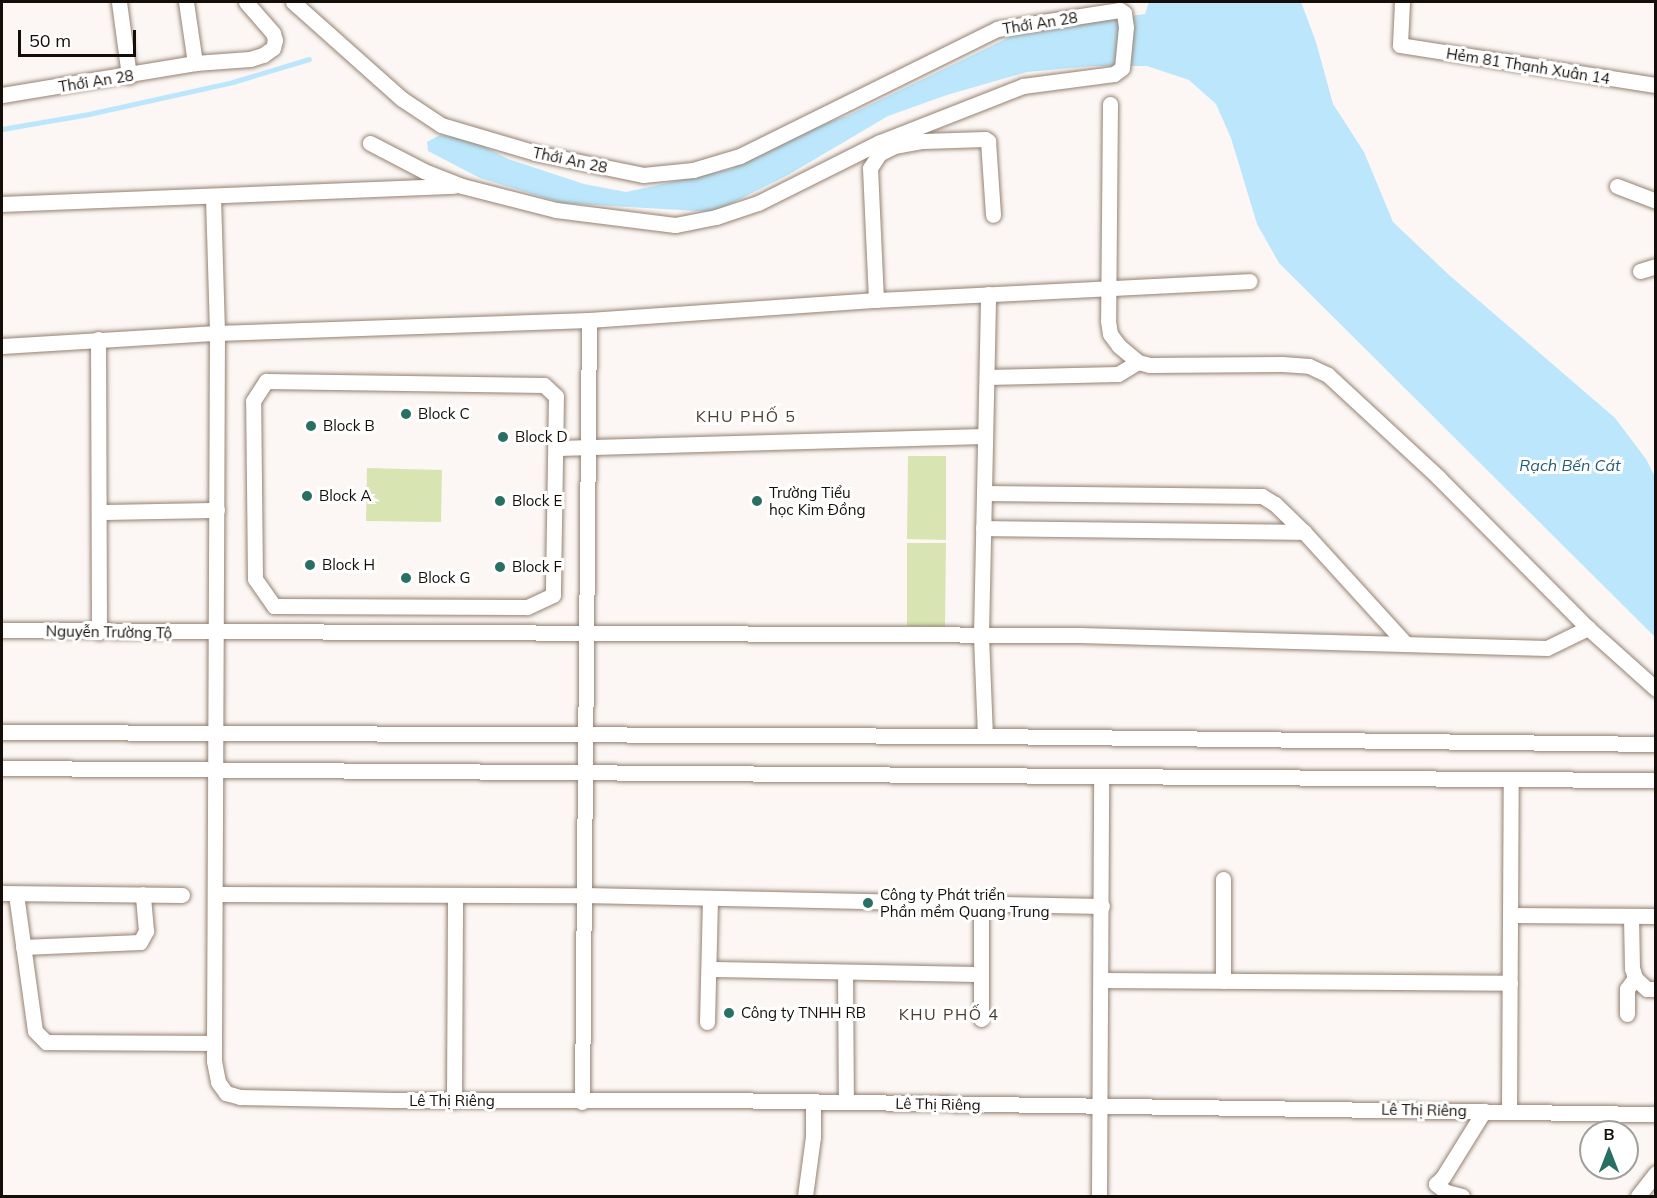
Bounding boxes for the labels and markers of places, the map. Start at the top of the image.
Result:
place label: Block C [418,405,470,423]
marker: Block C [399,407,413,421]
place label: Block B [323,417,375,435]
marker: Block B [304,419,318,433]
place label: Block D [515,428,568,446]
marker: Block D [496,430,510,444]
place label: Trường Tiểu học Kim Đồng [769,483,865,518]
place label: Block A [319,487,371,505]
marker: Block A [300,489,314,503]
place label: Block E [512,492,562,510]
marker: Block E [493,494,507,508]
marker: Trường Tiểu học Kim Đồng [750,494,764,508]
place label: Block H [322,556,375,574]
marker: Block H [303,558,317,572]
place label: Block F [512,558,562,576]
marker: Block F [493,560,507,574]
place label: Block G [418,569,470,587]
marker: Block G [399,571,413,585]
place label: Công ty Phát triển Phần mềm Quang Trung [880,885,1050,920]
marker: Công ty Phát triển Phần mềm Quang Trung [861,896,875,910]
place label: Công ty TNHH RB [741,1004,866,1022]
marker: Công ty TNHH RB [722,1006,736,1020]

